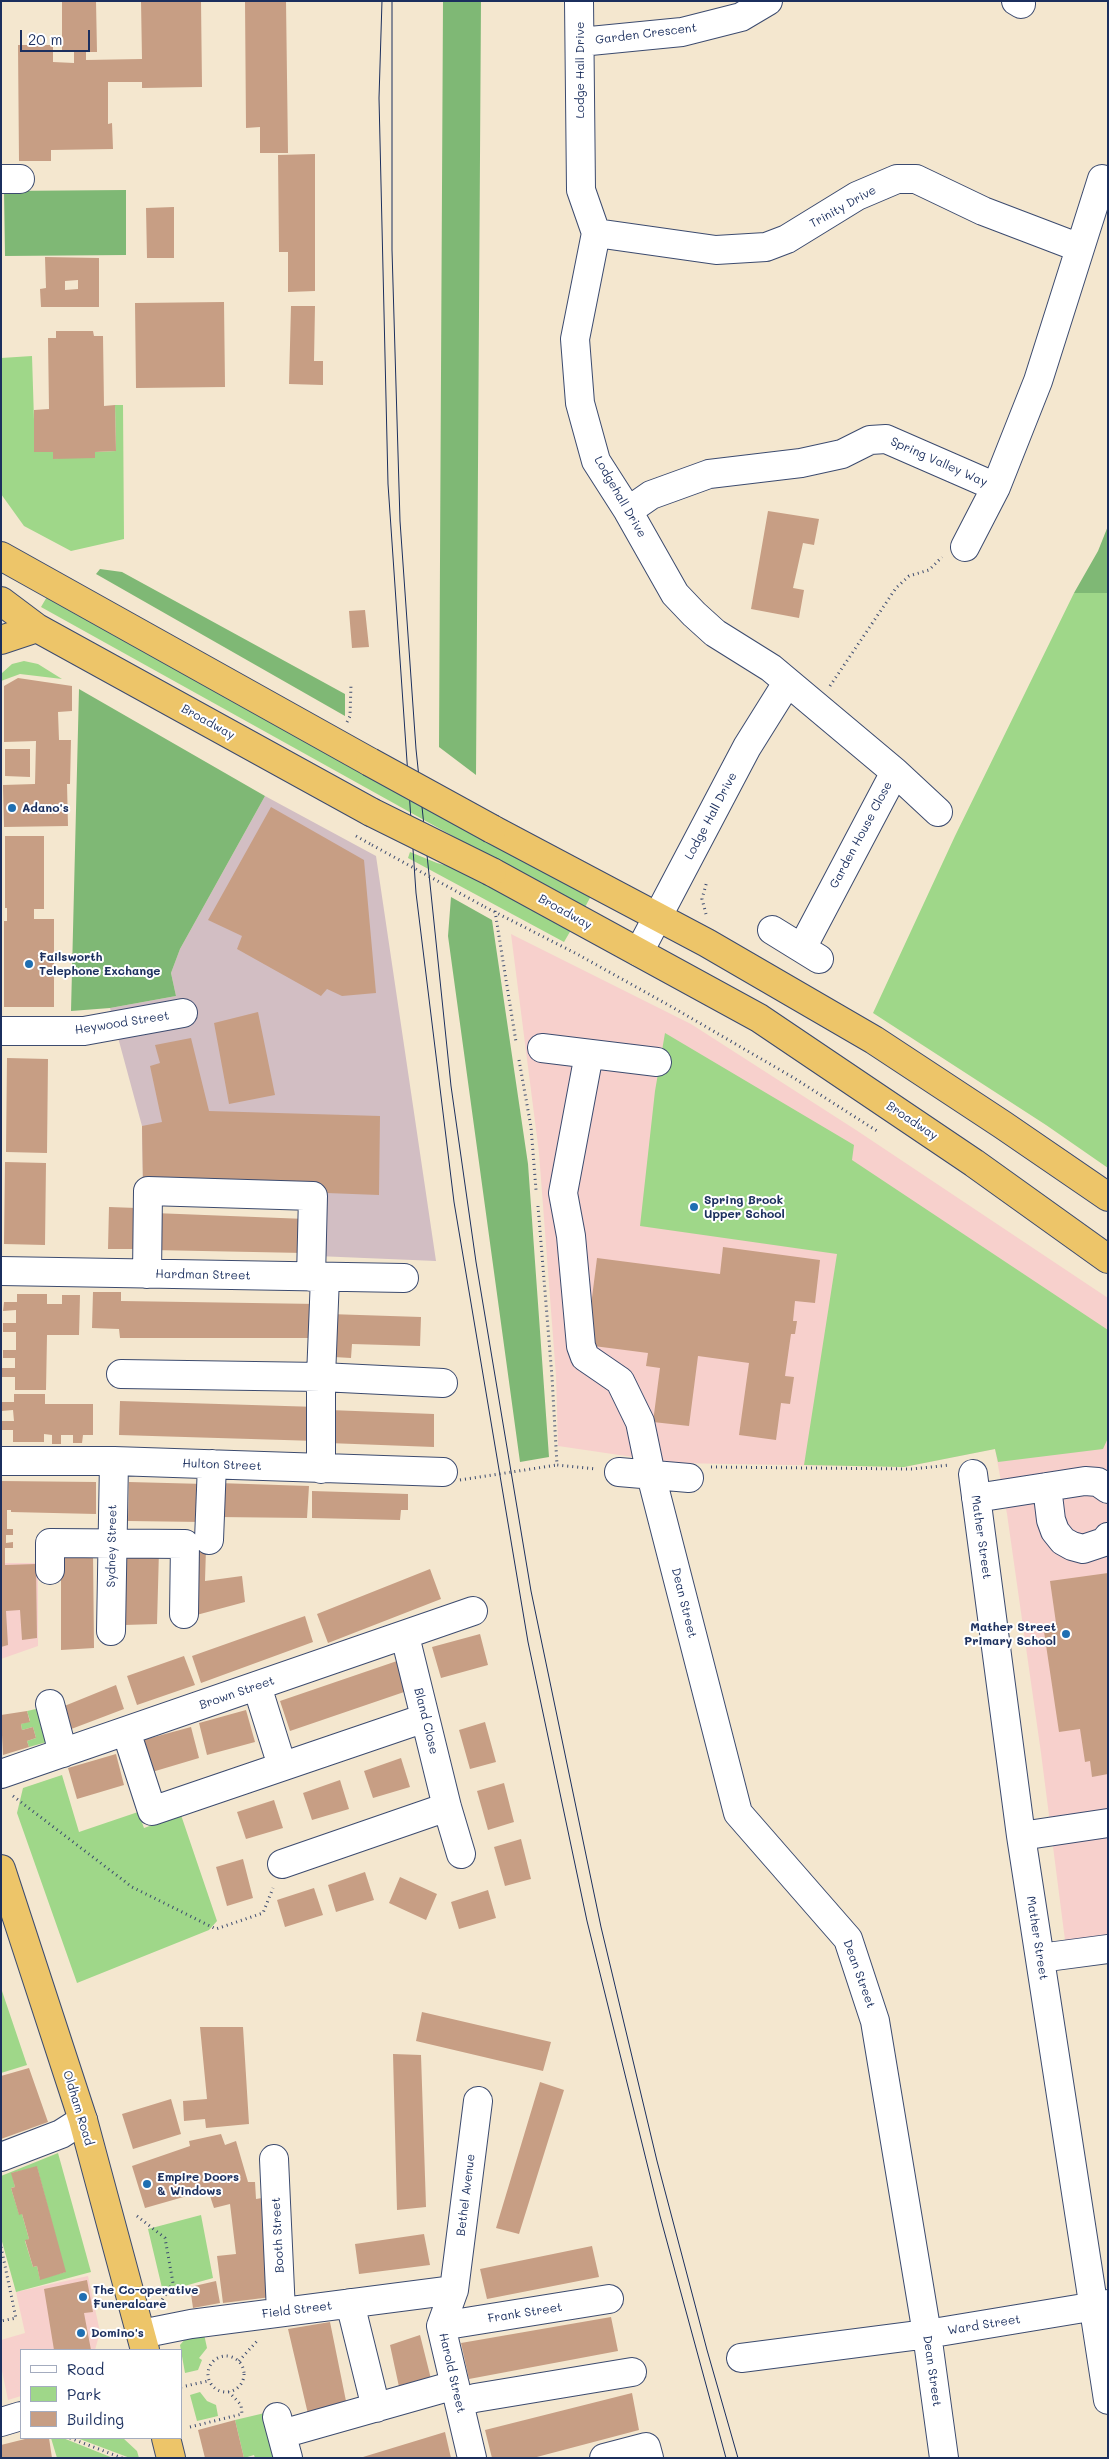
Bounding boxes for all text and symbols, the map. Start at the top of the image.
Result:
scale bar [22,20,92,52]
street label: Garden Crescent [594,21,698,47]
street label: Lodge Hall Drive [573,22,587,118]
text: 20 m [28,29,62,49]
street label: Trinity Drive [807,183,879,231]
street label: Spring Valley Way [888,434,990,490]
street label: Lodgehall Drive [591,454,649,540]
street label: Broadway [179,701,237,743]
street label: Lodge Hall Drive [682,770,740,862]
street label: Garden House Close [827,779,895,891]
place label: Adano's [22,801,69,815]
marker: Adano's [6,802,18,814]
street label: Broadway [536,891,594,933]
place label: Failsworth Telephone Exchange [39,950,161,978]
marker: Failsworth Telephone Exchange [23,958,35,970]
street label: Heywood Street [74,1008,170,1038]
street label: Broadway [884,1099,940,1143]
place label: Spring Brook Upper School [704,1193,785,1221]
marker: Spring Brook Upper School [688,1201,700,1213]
street label: Hardman Street [155,1267,251,1283]
street label: Hulton Street [182,1456,262,1474]
street label: Mather Street [968,1494,994,1580]
street label: Sydney Street [104,1504,120,1588]
street label: Dean Street [668,1566,700,1640]
place label: Mather Street Primary School [964,1620,1056,1648]
marker: Mather Street Primary School [1060,1628,1072,1640]
street label: Brown Street [198,1673,276,1713]
street label: Bland Close [411,1686,441,1756]
street label: Mather Street [1023,1895,1051,1981]
street label: Dean Street [840,1938,878,2010]
street label: Oldham Road [60,2069,96,2147]
street label: Bethel Avenue [454,2153,478,2237]
place label: Empire Doors & Windows [157,2170,239,2198]
marker: Empire Doors & Windows [141,2178,153,2190]
street label: Booth Street [269,2197,287,2273]
place label: The Co-operative Funeralcare [93,2283,198,2311]
marker: The Co-operative Funeralcare [77,2291,89,2303]
street label: Field Street [261,2299,333,2321]
street label: Frank Street [487,2300,563,2326]
street label: Ward Street [946,2312,1022,2338]
place label: Domino's [91,2326,144,2340]
marker: Domino's [75,2327,87,2339]
street label: Harold Street [436,2332,468,2414]
street label: Dean Street [920,2334,944,2408]
legend [20,2349,182,2439]
text: Road [67,2359,104,2379]
text: Park [67,2384,101,2404]
text: Building [67,2409,124,2429]

